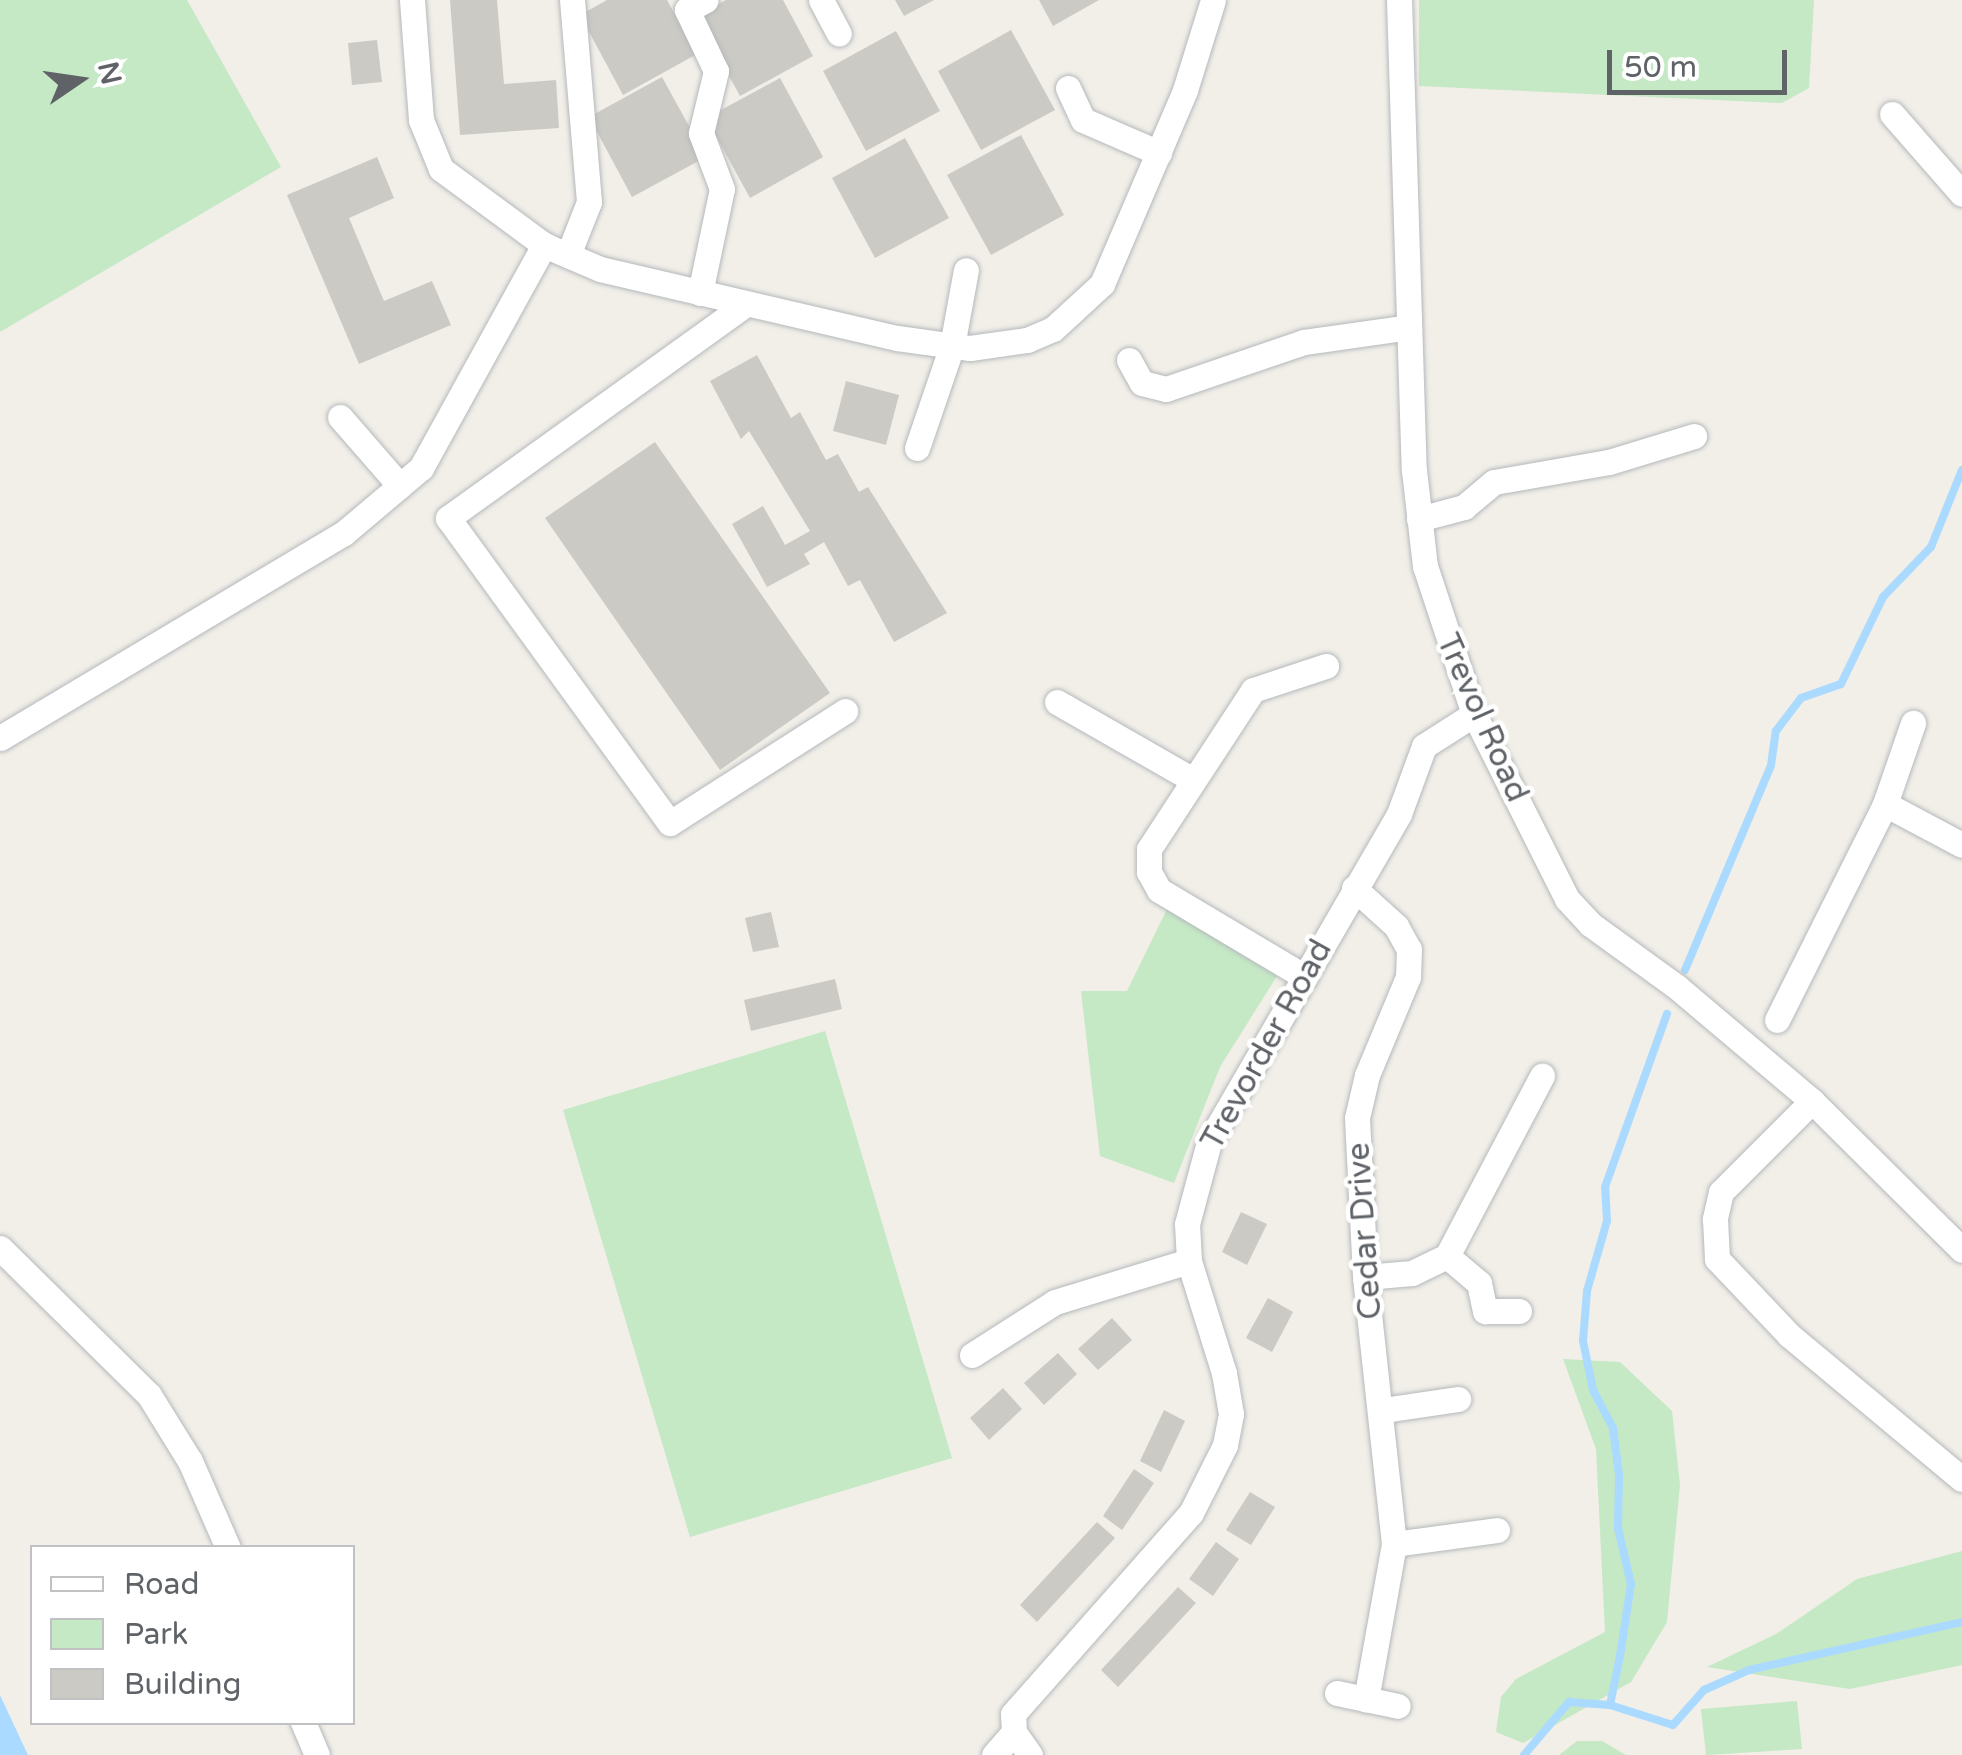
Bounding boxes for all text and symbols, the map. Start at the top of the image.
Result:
north arrow [30,30,130,130]
scale bar [1612,30,1792,92]
text: 50 m [1624,49,1697,86]
text: N [90,58,128,88]
street label: Trevol Road [1428,628,1536,808]
street label: Trevorder Road [1193,933,1341,1157]
street label: Cedar Drive [1340,1141,1390,1321]
legend [30,1545,355,1725]
text: Road [124,1566,199,1603]
text: Park [124,1616,188,1653]
text: Building [124,1666,241,1703]

